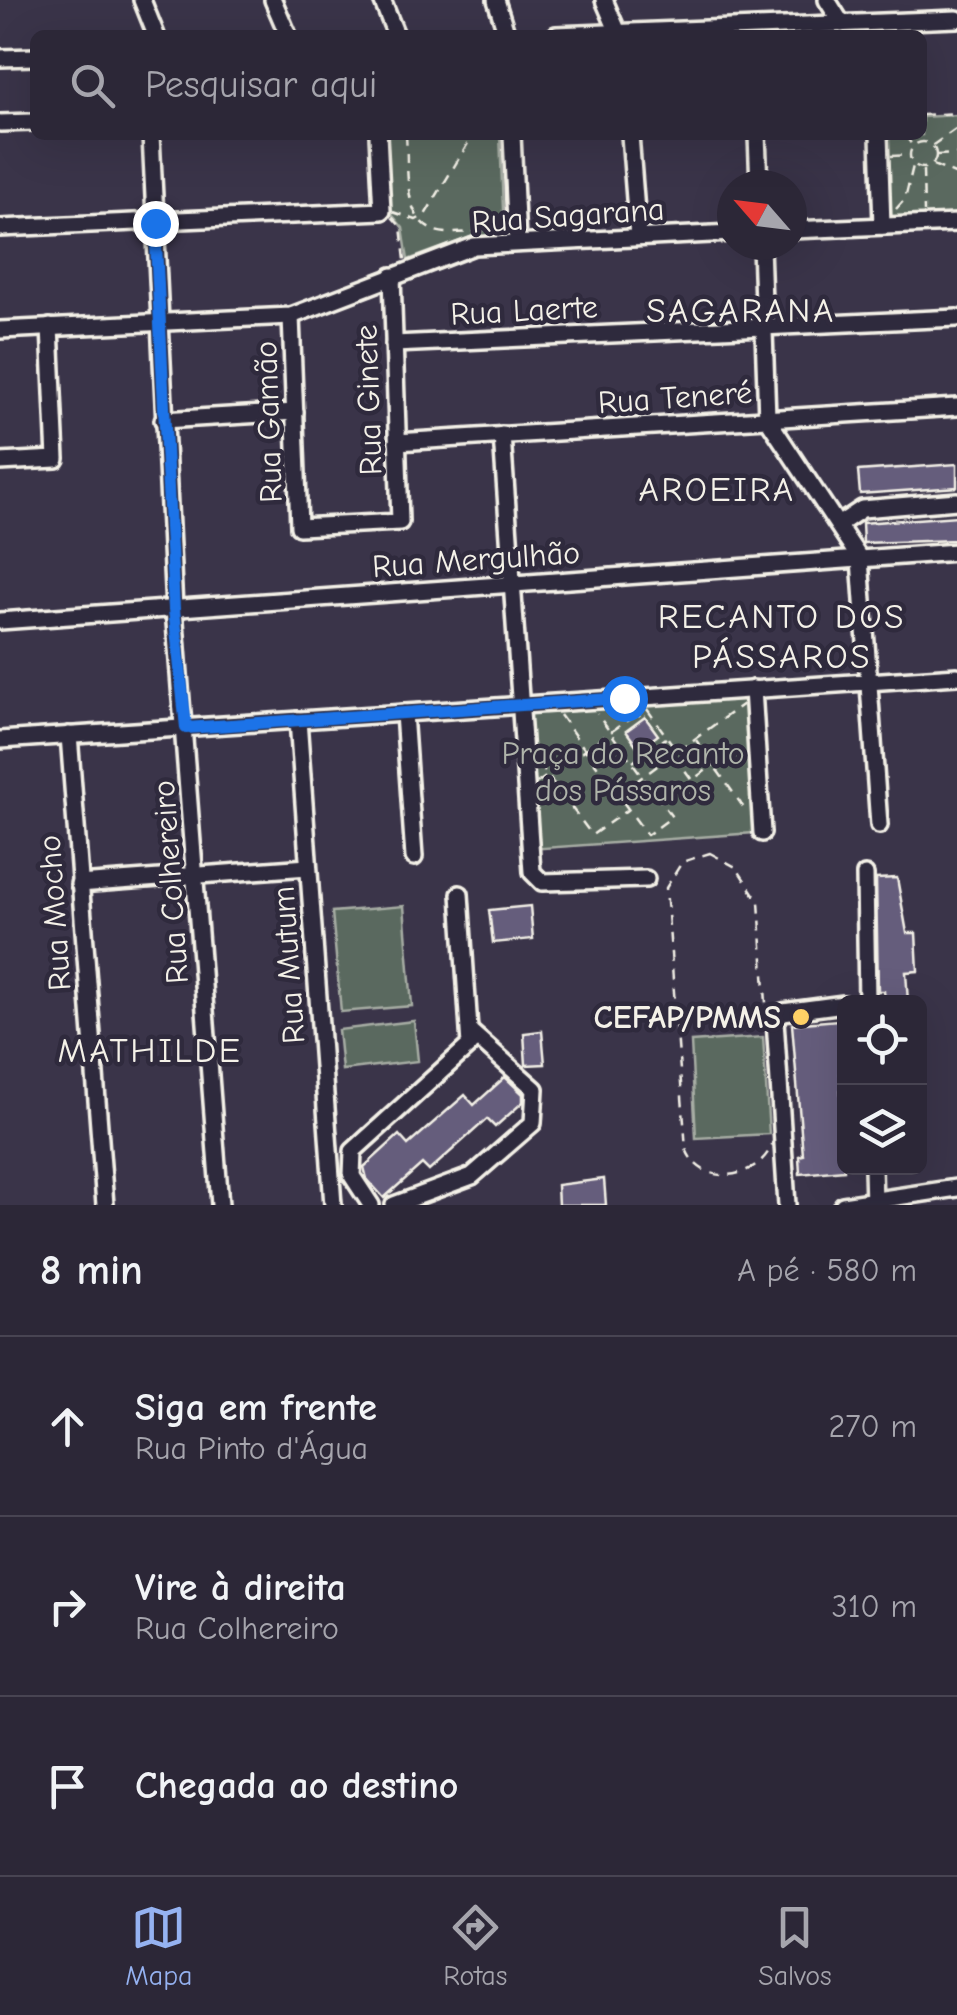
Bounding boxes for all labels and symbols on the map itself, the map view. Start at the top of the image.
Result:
north arrow [717,170,807,260]
street label: Rua Sagarana [470,190,666,241]
route end [133,201,179,247]
street label: Rua Laerte [449,288,599,333]
district label: SAGARANA [646,290,836,331]
street label: Rua Ginete [347,324,390,476]
street label: Rua Gamão [247,340,290,504]
street label: Rua Teneré [597,374,753,421]
district label: AROEIRA [638,469,796,510]
street label: Rua Mergulhão [371,534,581,585]
district label: RECANTO DOS PÁSSAROS [658,596,906,677]
route start [602,676,648,722]
park label: Praça do Recanto dos Pássaros [501,735,745,809]
street label: Rua Colhereiro [145,779,196,985]
street label: Rua Mocho [31,834,78,992]
street label: Rua Mutum [265,885,312,1045]
place label: CEFAP/PMMS [594,999,781,1036]
marker: CEFAP/PMMS [790,1006,812,1028]
district label: MATHILDE [58,1030,242,1071]

